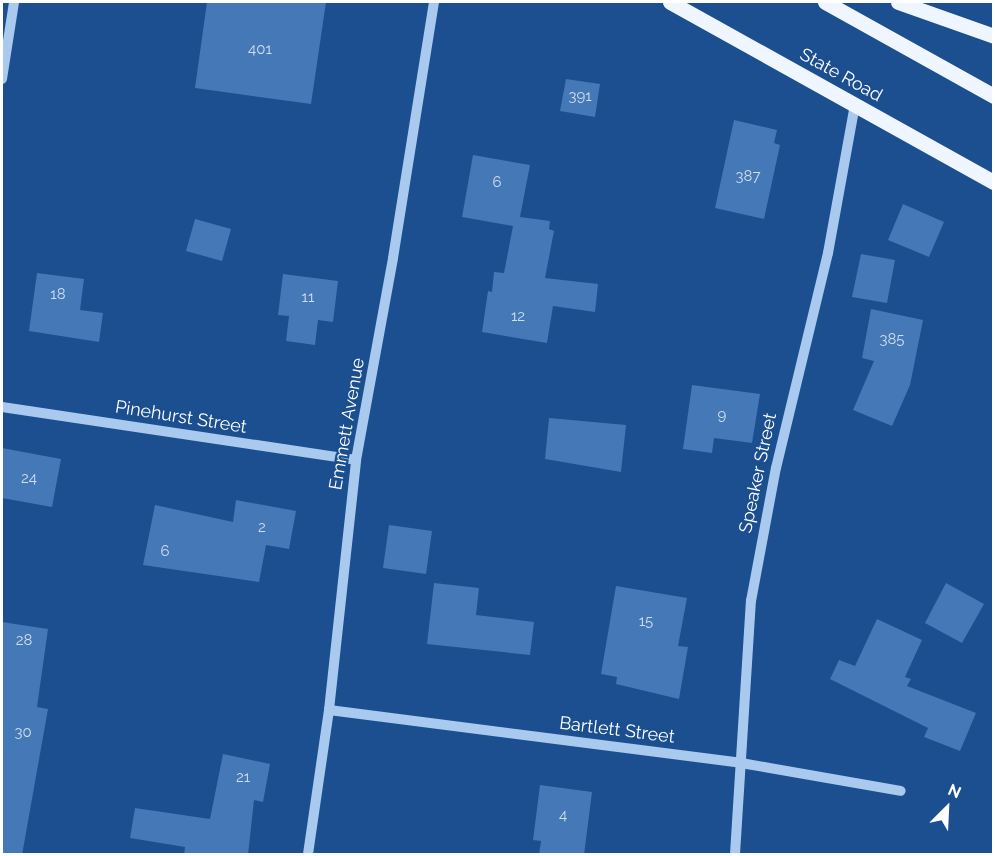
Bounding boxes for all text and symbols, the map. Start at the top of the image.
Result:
house number: 401 [248,41,272,59]
street label: State Road [796,44,886,106]
house number: 391 [568,88,592,106]
house number: 387 [736,168,760,186]
house number: 6 [492,174,502,192]
house number: 18 [50,286,66,304]
house number: 11 [302,289,314,307]
house number: 12 [511,308,525,326]
house number: 385 [879,331,905,349]
street label: Emmett Avenue [325,356,369,492]
street label: Pinehurst Street [114,396,248,438]
house number: 9 [718,407,726,425]
street label: Speaker Street [735,411,781,535]
house number: 24 [21,470,37,488]
house number: 2 [258,519,266,537]
house number: 6 [160,543,170,561]
house number: 15 [639,613,653,631]
house number: 28 [16,632,32,650]
street label: Bartlett Street [558,712,676,748]
house number: 30 [14,724,32,742]
house number: 21 [236,769,250,787]
north arrow [917,778,977,838]
text: N [945,780,964,802]
house number: 4 [559,807,567,825]

